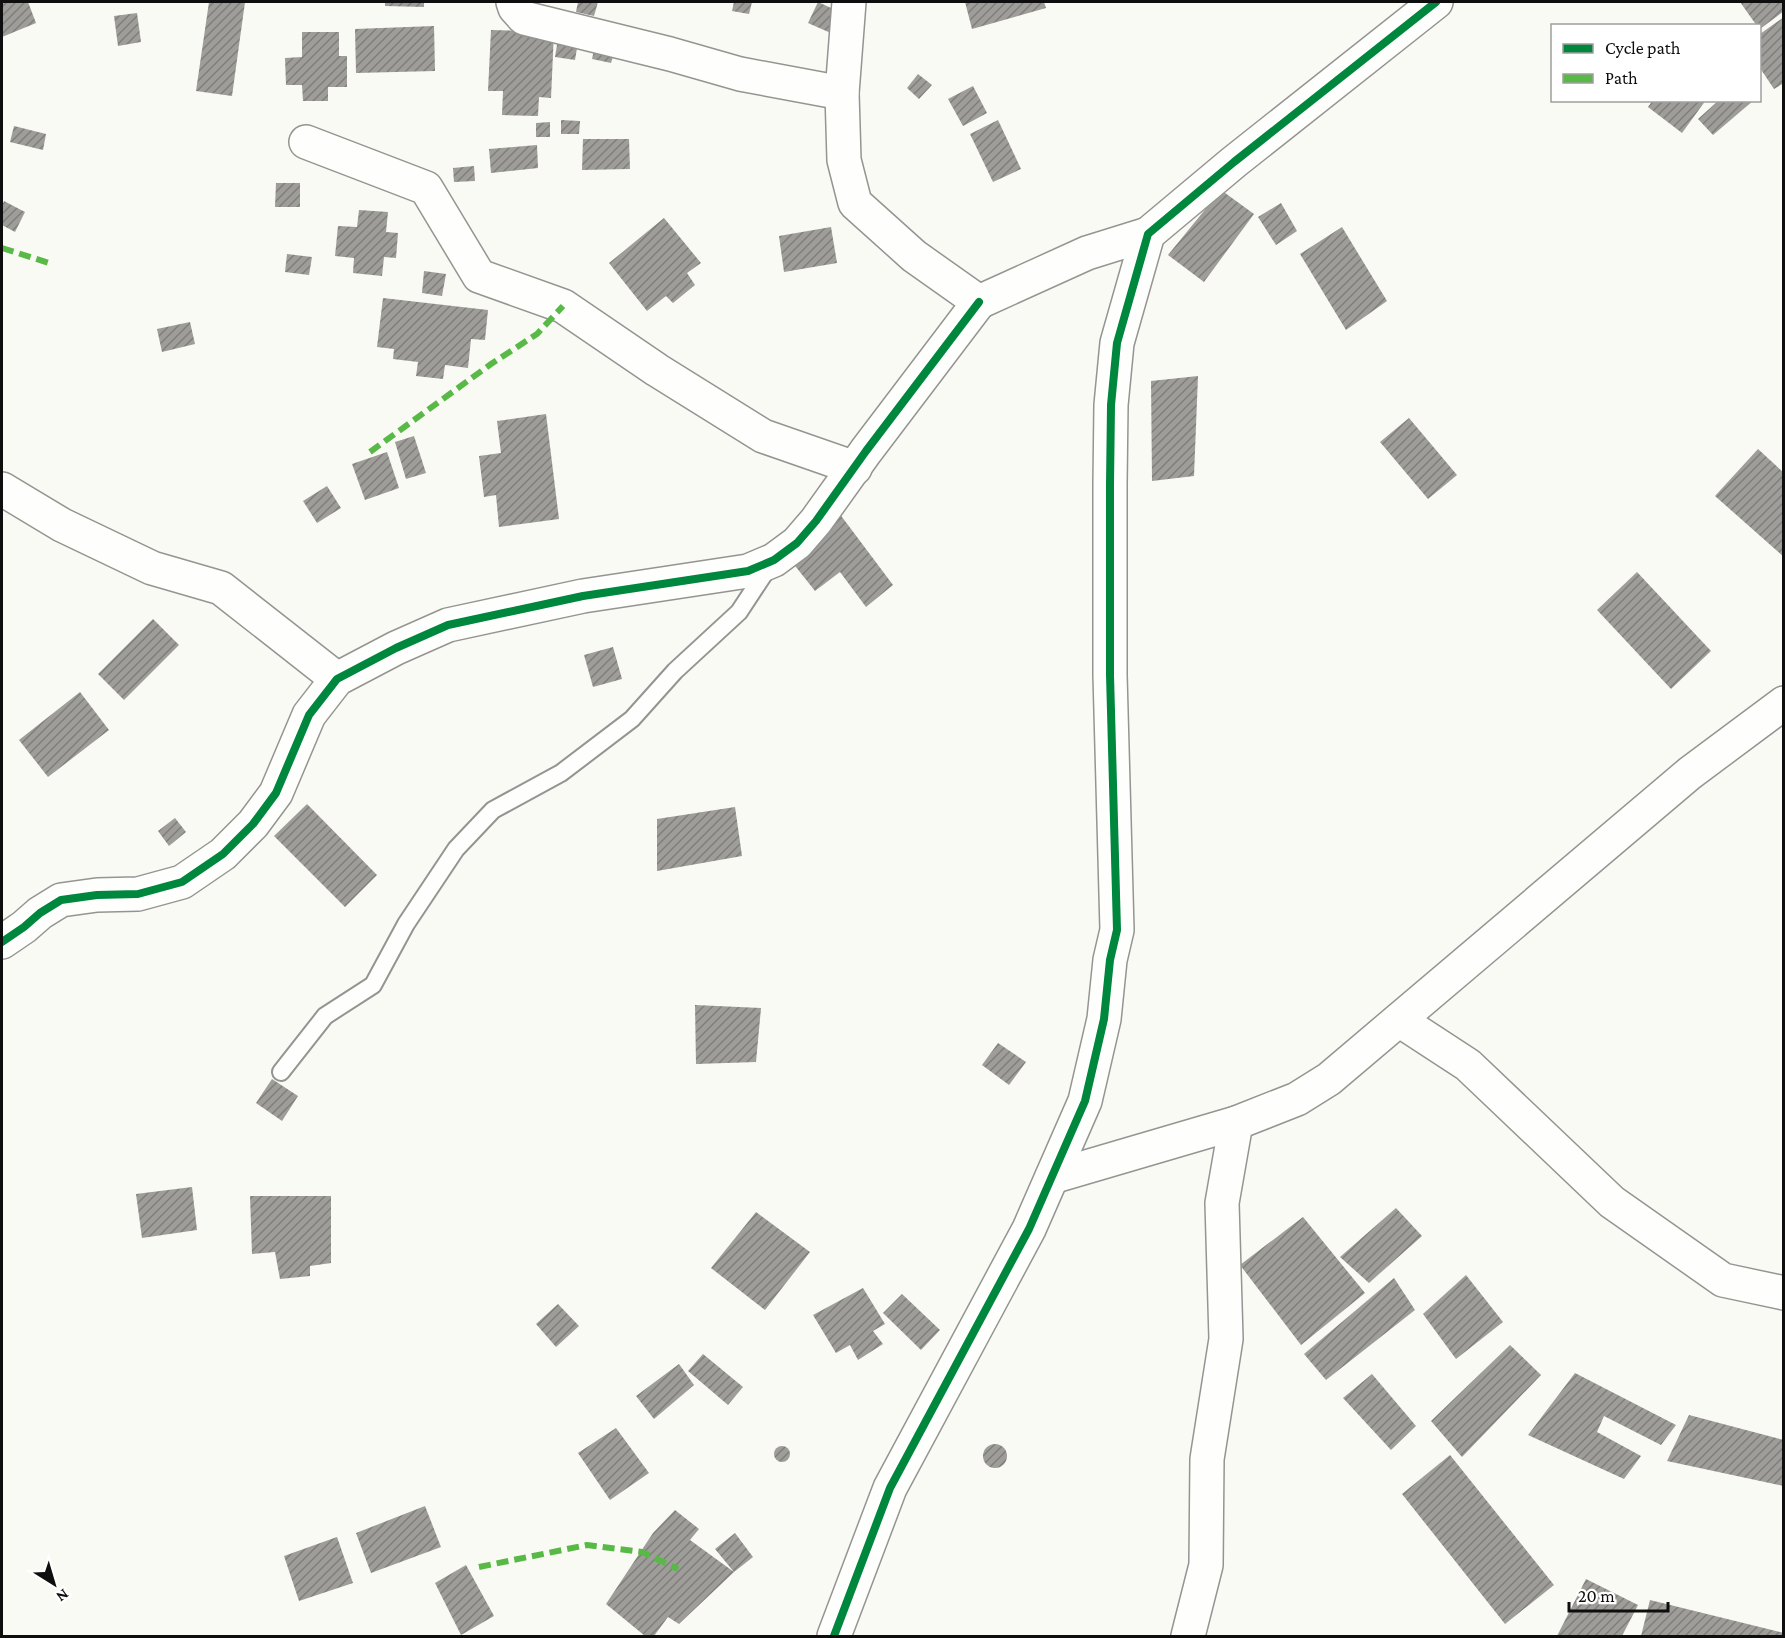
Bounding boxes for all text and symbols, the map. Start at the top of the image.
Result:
legend [1551,24,1761,102]
text: Cycle path [1605,38,1681,58]
text: Path [1605,68,1638,88]
north arrow [24,1554,84,1614]
scale bar [1569,1575,1668,1613]
text: N [53,1586,72,1606]
text: 20 m [1578,1586,1615,1606]

